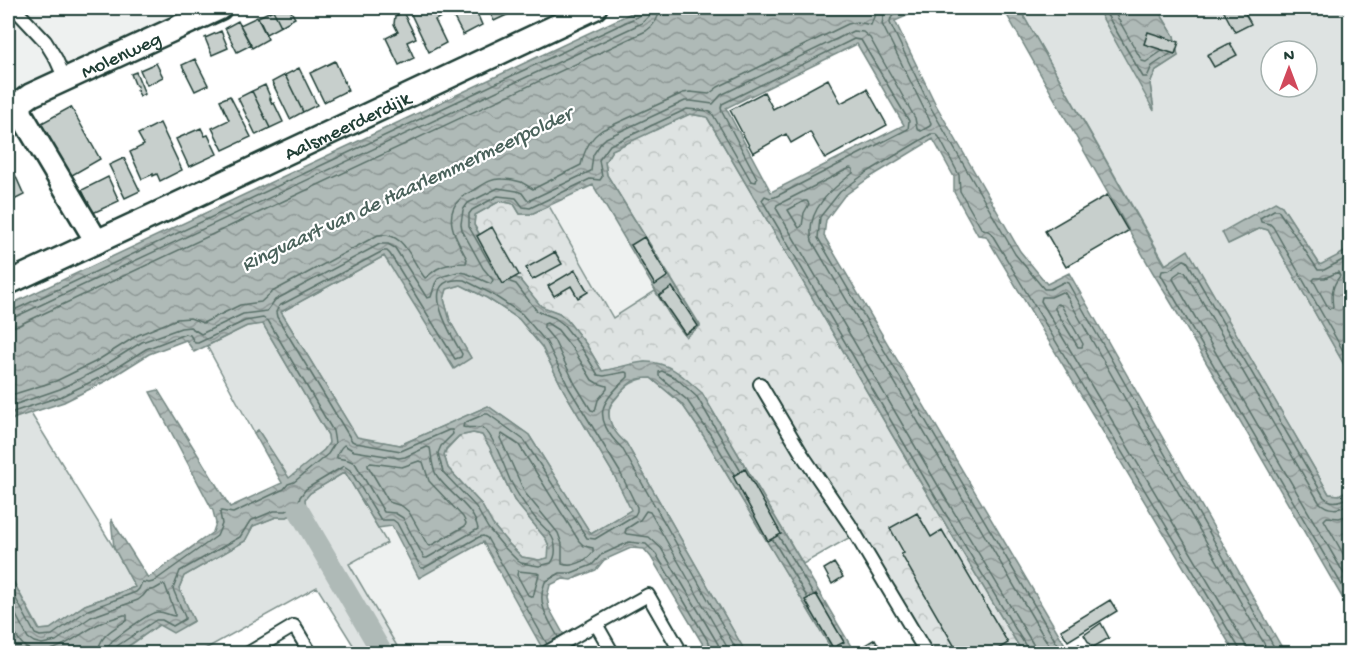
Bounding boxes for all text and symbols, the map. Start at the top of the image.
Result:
street label: Molenweg [78,29,166,85]
north arrow [1259,39,1319,99]
text: N [1284,48,1295,67]
street label: Aalsmeerderdijk [282,87,417,167]
water label: Ringvaart van de Haarlemmermeerpolder [238,101,581,279]

